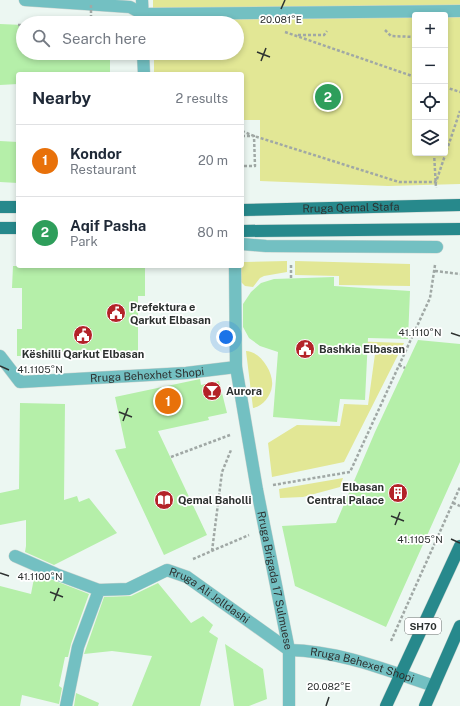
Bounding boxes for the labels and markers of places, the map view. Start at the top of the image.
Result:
pin: 2 [315,82,341,112]
place label: Prefektura e Qarkut Elbasan [130,301,211,326]
public building icon: Prefektura e Qarkut Elbasan [105,302,127,324]
public building icon: Këshilli Qarkut Elbasan [72,324,94,346]
public building icon: Bashkia Elbasan [294,338,316,360]
place label: Bashkia Elbasan [319,343,405,355]
place label: Këshilli Qarkut Elbasan [22,348,144,360]
bar icon: Aurora [201,380,223,402]
place label: Aurora [226,385,262,397]
pin: 1 [155,386,181,416]
place label: Elbasan Central Palace [307,481,384,506]
building icon: Elbasan Central Palace [387,482,409,504]
library icon: Qemal Baholli [153,489,175,511]
place label: Qemal Baholli [178,494,251,506]

